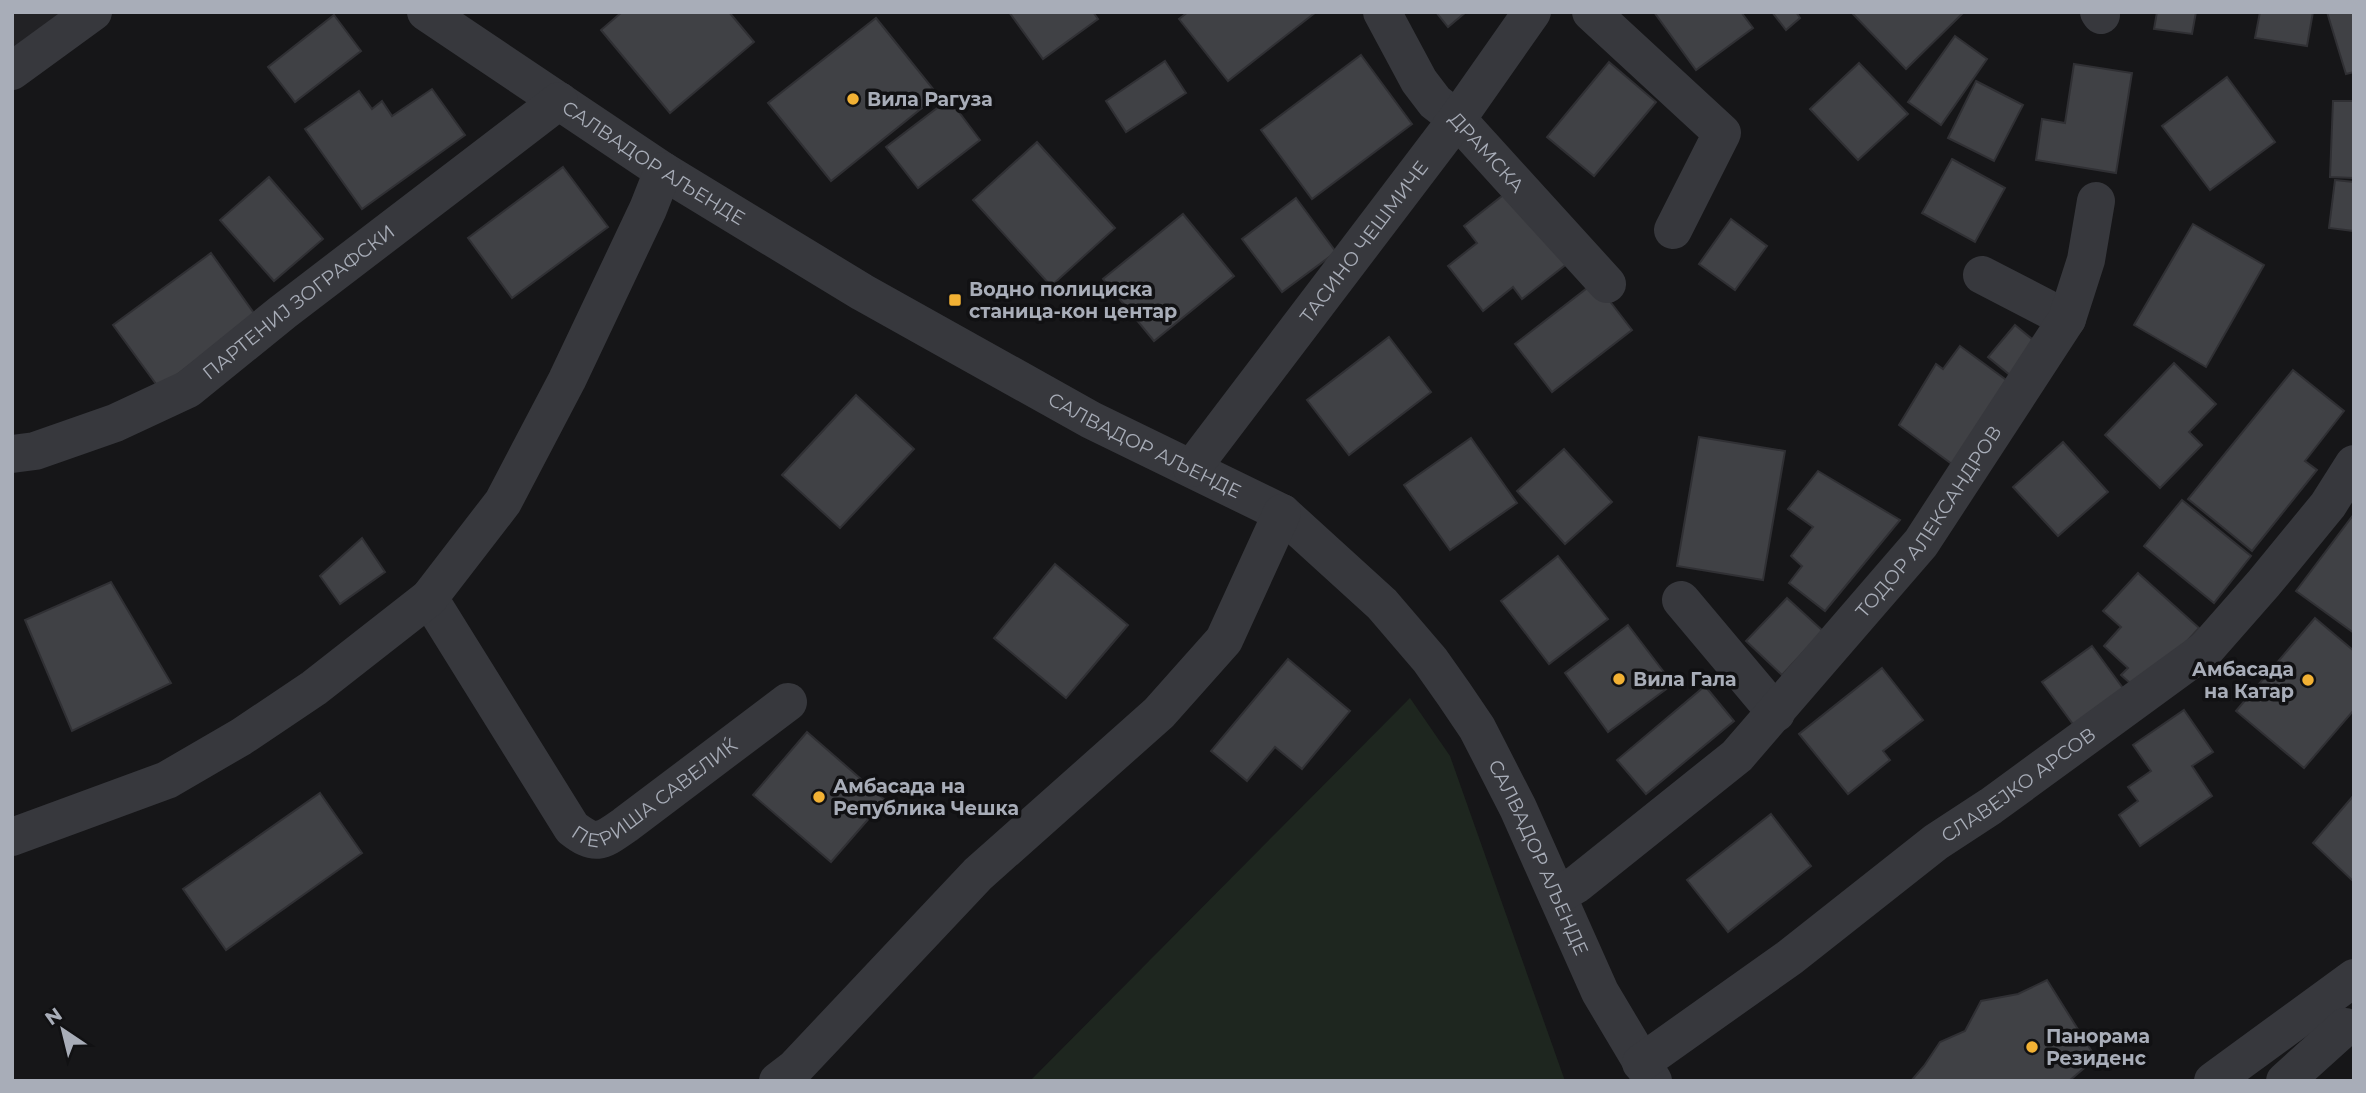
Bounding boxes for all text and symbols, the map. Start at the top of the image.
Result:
place label: Вила Рагуза [867,88,993,111]
marker: Вила Рагуза [845,91,861,107]
street label: САЛВАДОР АЉЕНДЕ [558,96,749,230]
street label: ДРАМСКА [1444,107,1529,197]
street label: ТАСИНО ЧЕШМИЧЕ [1295,157,1433,328]
street label: ПАРТЕНИЈ ЗОГРАФСКИ [198,220,399,385]
place label: Водно полициска станица-кон центар [969,278,1177,323]
marker: Водно полициска станица-кон центар [947,292,963,308]
street label: САЛВАДОР АЉЕНДЕ [1044,387,1245,503]
street label: ТОДОР АЛЕКСАНДРОВ [1851,421,2006,623]
place label: Амбасада на Катар [2192,658,2294,703]
place label: Вила Гала [1633,668,1737,691]
marker: Вила Гала [1611,671,1627,687]
marker: Амбасада на Катар [2300,672,2316,688]
street label: СЛАВЕЈКО АРСОВ [1937,722,2100,848]
street label: ПЕРИША САВЕЛИЌ [567,733,742,852]
street label: САЛВАДОР АЉЕНДЕ [1483,756,1593,959]
place label: Амбасада на Република Чешка [833,775,1019,820]
marker: Амбасада на Република Чешка [811,789,827,805]
north arrow [28,995,98,1065]
text: N [41,1003,66,1030]
place label: Панорама Резиденс [2046,1025,2150,1070]
marker: Панорама Резиденс [2024,1039,2040,1055]

